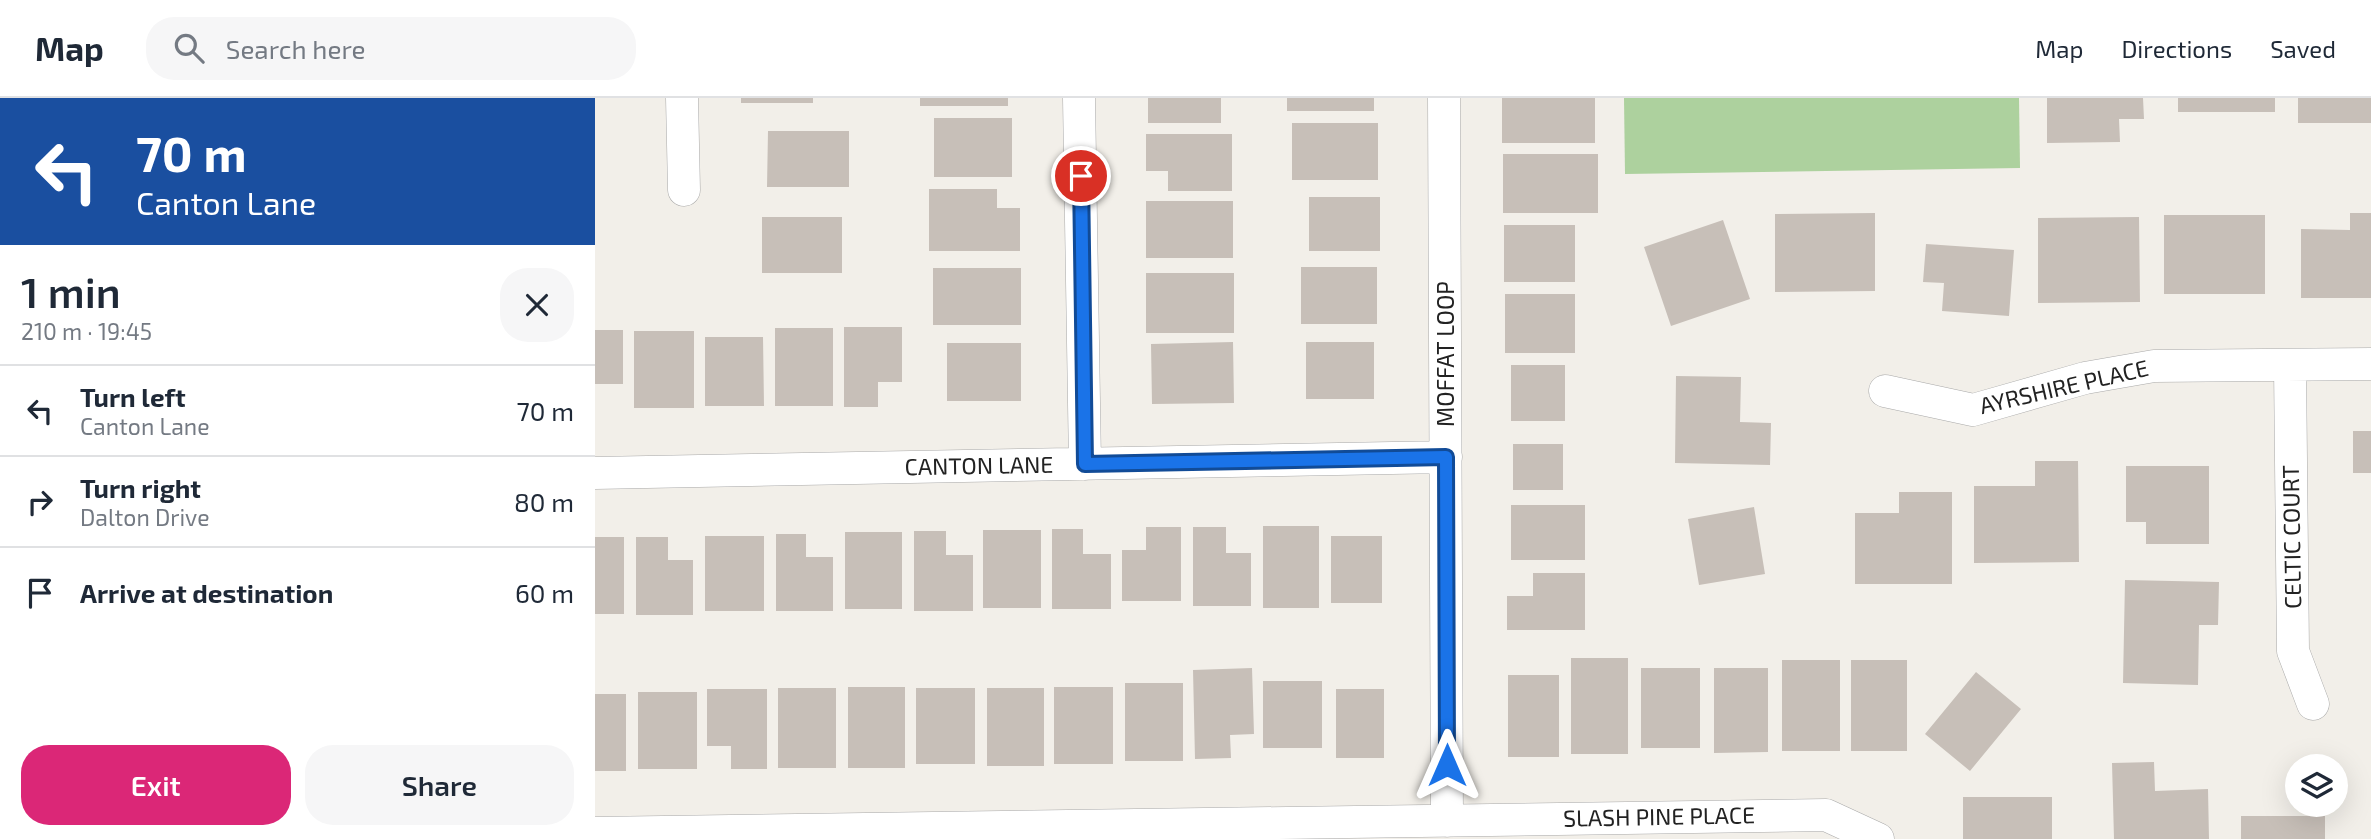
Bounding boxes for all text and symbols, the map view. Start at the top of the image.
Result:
search box [146,17,636,80]
text: Map [35,28,104,68]
icon: search [170,29,208,67]
text: Search here [226,33,365,64]
text: Map [2035,34,2083,63]
text: Directions [2121,34,2232,63]
text: Saved [2270,34,2336,63]
text: 70 m [136,123,247,182]
icon: left [21,126,112,217]
pin [1051,146,1111,206]
icon: arrive [1062,157,1100,195]
text: Canton Lane [136,183,316,221]
text: 1 min [21,266,121,316]
button: close [500,268,574,342]
street label: MOFFAT LOOP [1431,281,1459,427]
text: 210 m · 19:45 [21,317,152,345]
street label: AYRSHIRE PLACE [1977,353,2151,419]
text: Turn left [80,381,186,412]
icon: left [21,392,59,430]
text: 70 m [516,395,574,426]
text: Canton Lane [80,412,210,440]
street label: CANTON LANE [904,450,1054,480]
street label: CELTIC COURT [2276,465,2306,609]
text: Turn right [80,472,201,503]
icon: right [21,483,59,521]
text: 80 m [514,486,574,517]
text: Dalton Drive [80,503,210,531]
icon: arrive [21,574,59,612]
text: Arrive at destination [80,577,333,608]
text: 60 m [515,577,574,608]
position arrow [1410,728,1484,802]
button: Exit [21,745,291,825]
button: Share [305,745,574,825]
map controls [2285,754,2348,817]
button: layers [2285,754,2348,817]
street label: SLASH PINE PLACE [1563,800,1755,832]

